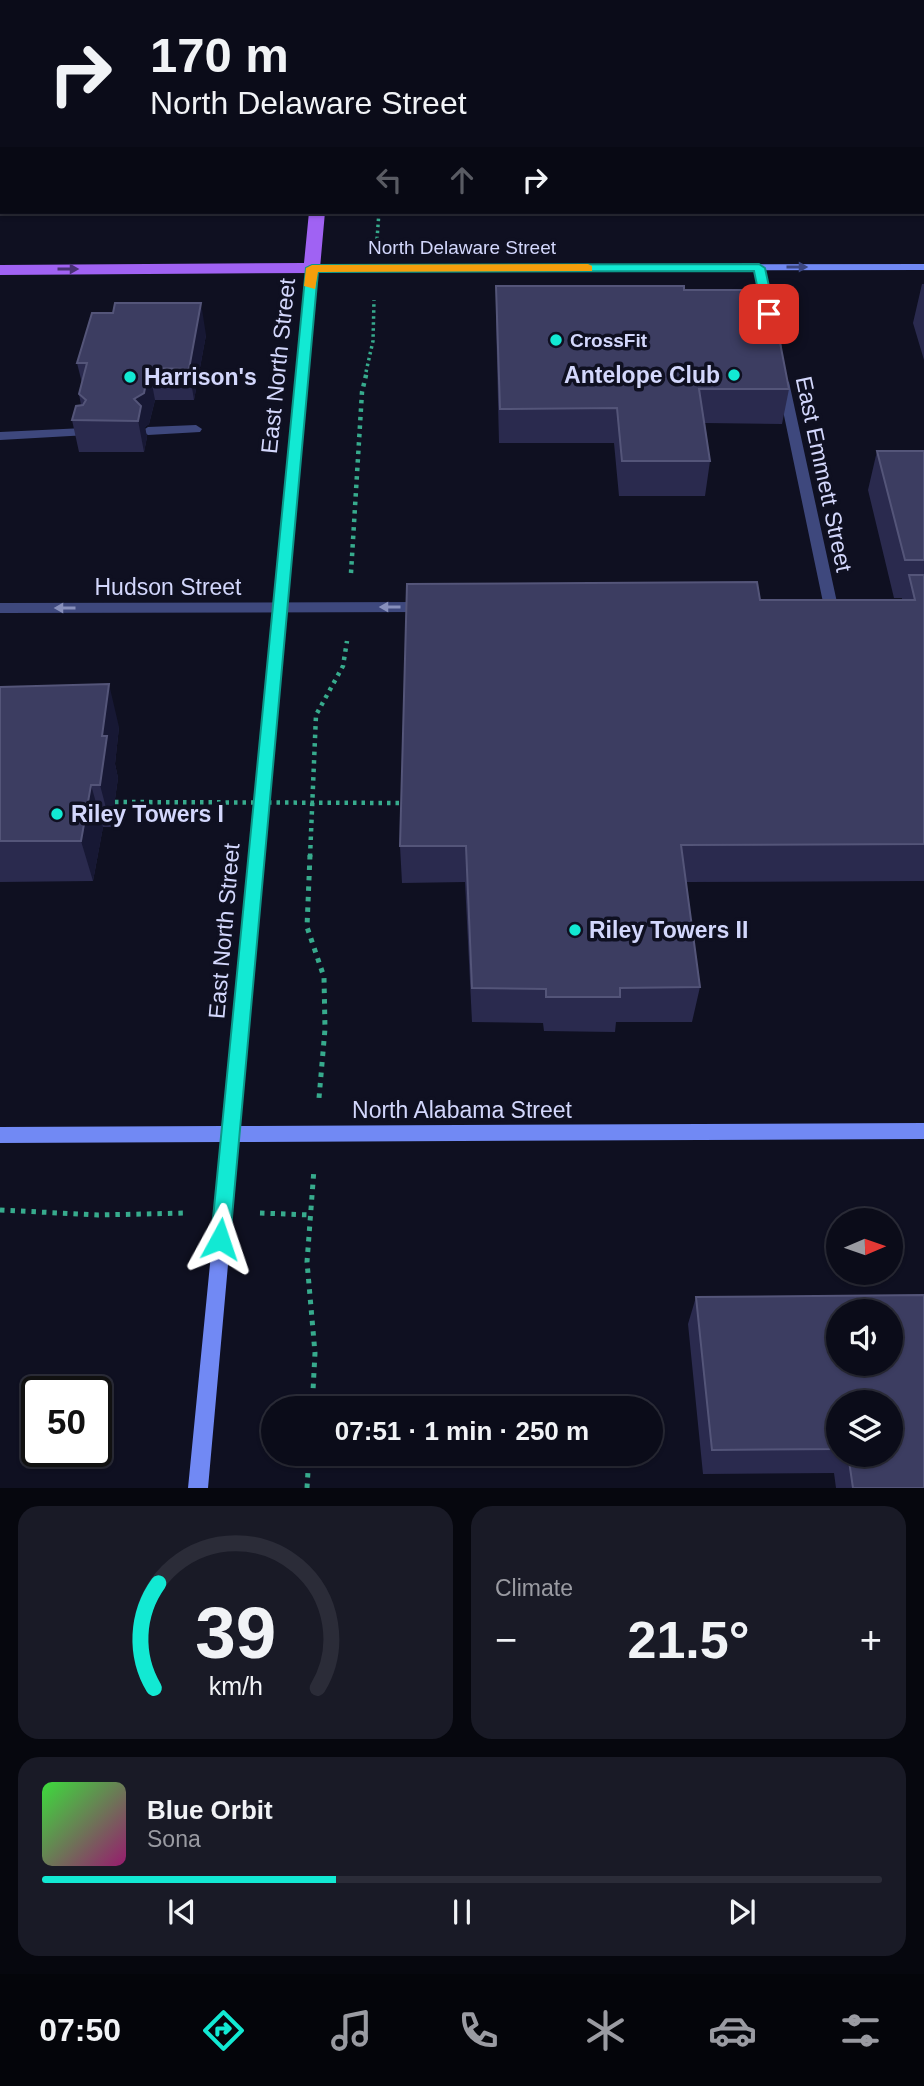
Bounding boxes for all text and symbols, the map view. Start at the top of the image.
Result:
icon: right [35,28,126,119]
text: 170 m [150,28,289,82]
text: North Delaware Street [150,85,467,121]
icon: left [370,161,408,199]
icon: ahead [443,161,481,199]
icon: right [516,161,554,199]
street label: North Delaware Street [368,237,557,258]
one-way arrow [786,261,808,273]
one-way arrow [57,263,79,275]
street label: East North Street [256,276,300,455]
pin [739,284,799,344]
icon: arrive [750,295,788,333]
place label: CrossFit [570,330,648,351]
marker: CrossFit [548,332,564,348]
place label: Antelope Club [564,362,720,388]
place label: Harrison's [144,364,257,390]
marker: Antelope Club [726,367,742,383]
marker: Harrison's [122,369,138,385]
street label: East Emmett Street [791,374,858,575]
street label: Hudson Street [94,574,242,600]
one-way arrow [379,601,401,613]
one-way arrow [54,602,76,614]
place label: Riley Towers I [71,801,224,827]
marker: Riley Towers I [49,806,65,822]
street label: East North Street [203,841,245,1020]
place label: Riley Towers II [589,917,748,943]
marker: Riley Towers II [567,922,583,938]
street label: North Alabama Street [352,1097,573,1123]
position arrow [183,1202,257,1276]
north arrow [826,1208,903,1284]
map controls [826,1208,903,1467]
button: sound [826,1299,903,1376]
speed limit sign: 50 [21,1376,112,1467]
button: layers [826,1390,903,1467]
text: 07:51 · 1 min · 250 m [335,1416,589,1446]
text: Climate [495,1575,573,1601]
text: 39 [195,1593,276,1674]
text: 21.5° [627,1611,750,1669]
text: − [495,1619,517,1661]
text: + [860,1619,882,1661]
text: km/h [208,1672,263,1700]
text: Blue Orbit [147,1795,273,1825]
text: Sona [147,1826,201,1852]
icon: previous [163,1893,201,1931]
icon: pause [443,1893,481,1931]
icon: next [723,1893,761,1931]
icon: directions [199,2006,248,2055]
icon: music [327,2006,376,2055]
icon: phone [454,2006,503,2055]
icon: climate [581,2006,630,2055]
icon: car [708,2006,757,2055]
icon: filters [836,2006,885,2055]
text: 07:50 [39,2012,121,2048]

